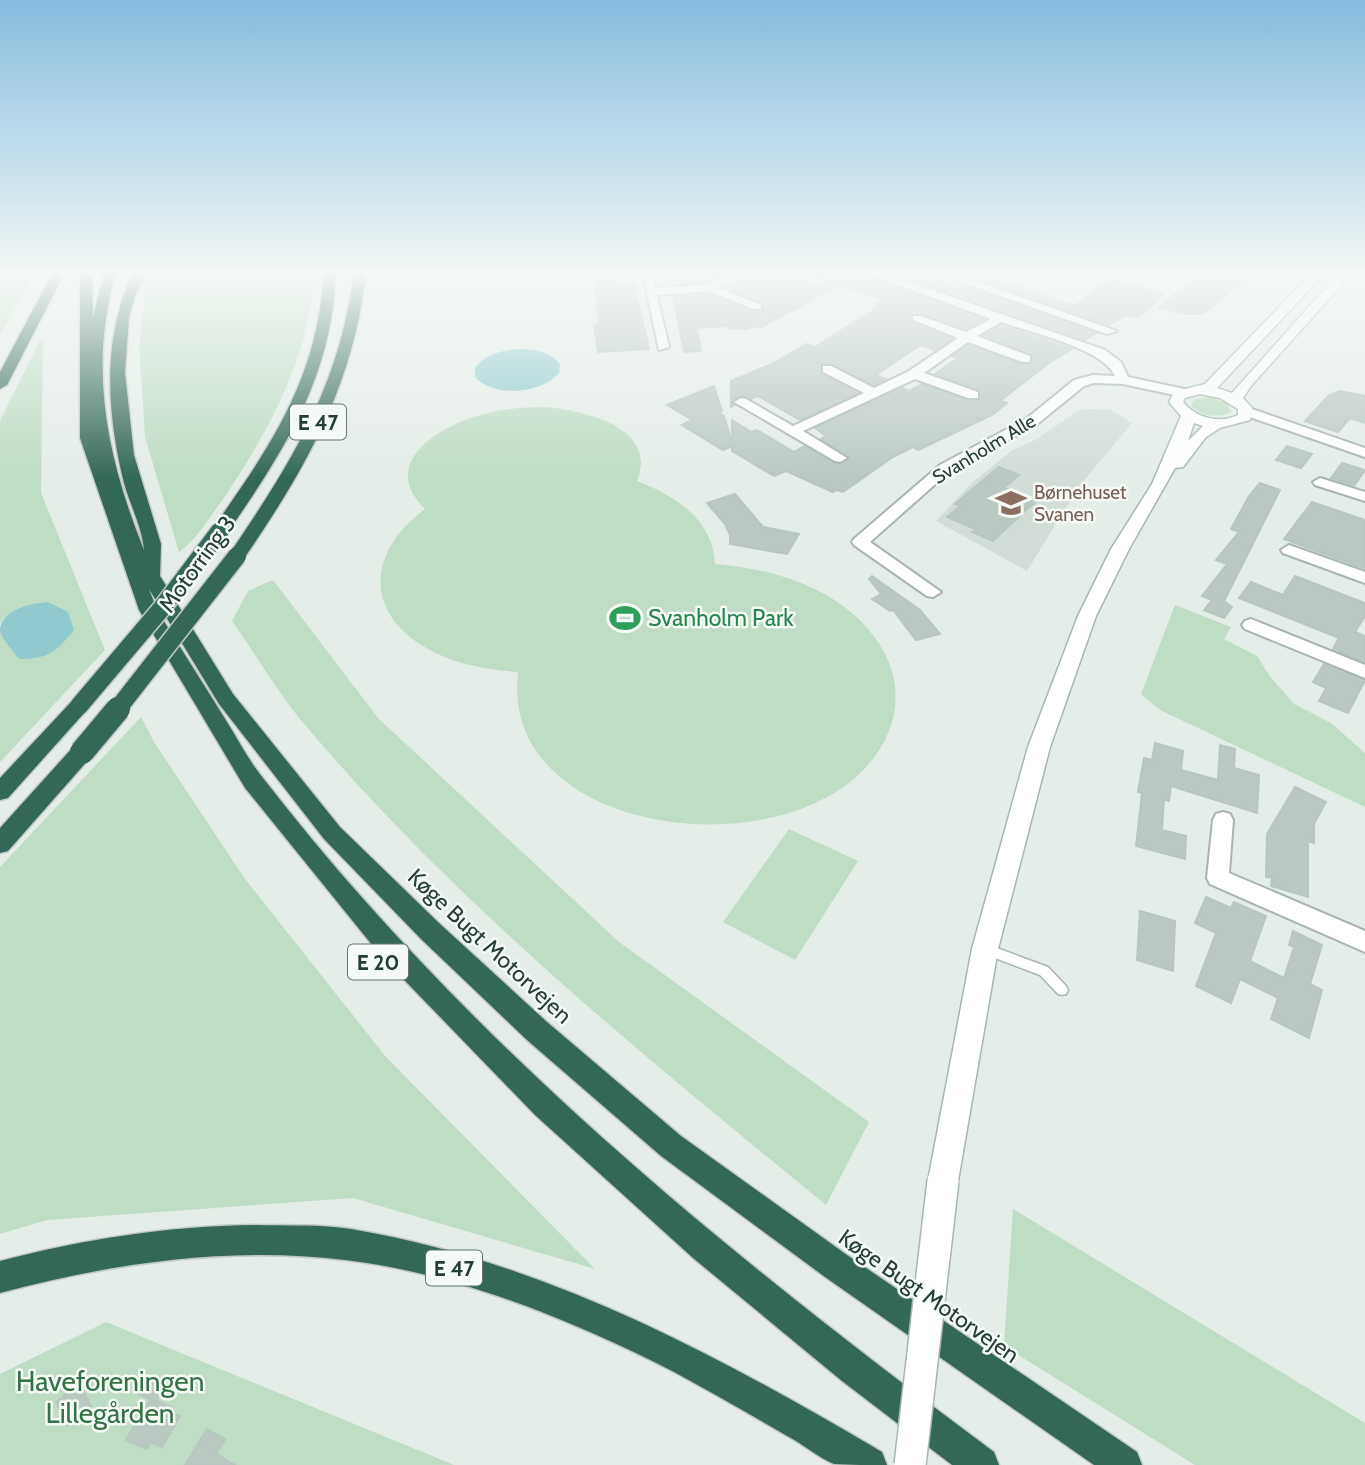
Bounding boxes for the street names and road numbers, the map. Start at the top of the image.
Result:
road number: E 47 [290,404,346,440]
street label: Svanholm Alle [928,409,1040,489]
street label: Motorring 3 [153,510,241,618]
street label: Køge Bugt Motorvejen [402,863,578,1029]
road number: E 20 [348,944,408,979]
street label: Køge Bugt Motorvejen [833,1223,1025,1369]
road number: E 47 [426,1250,482,1286]

